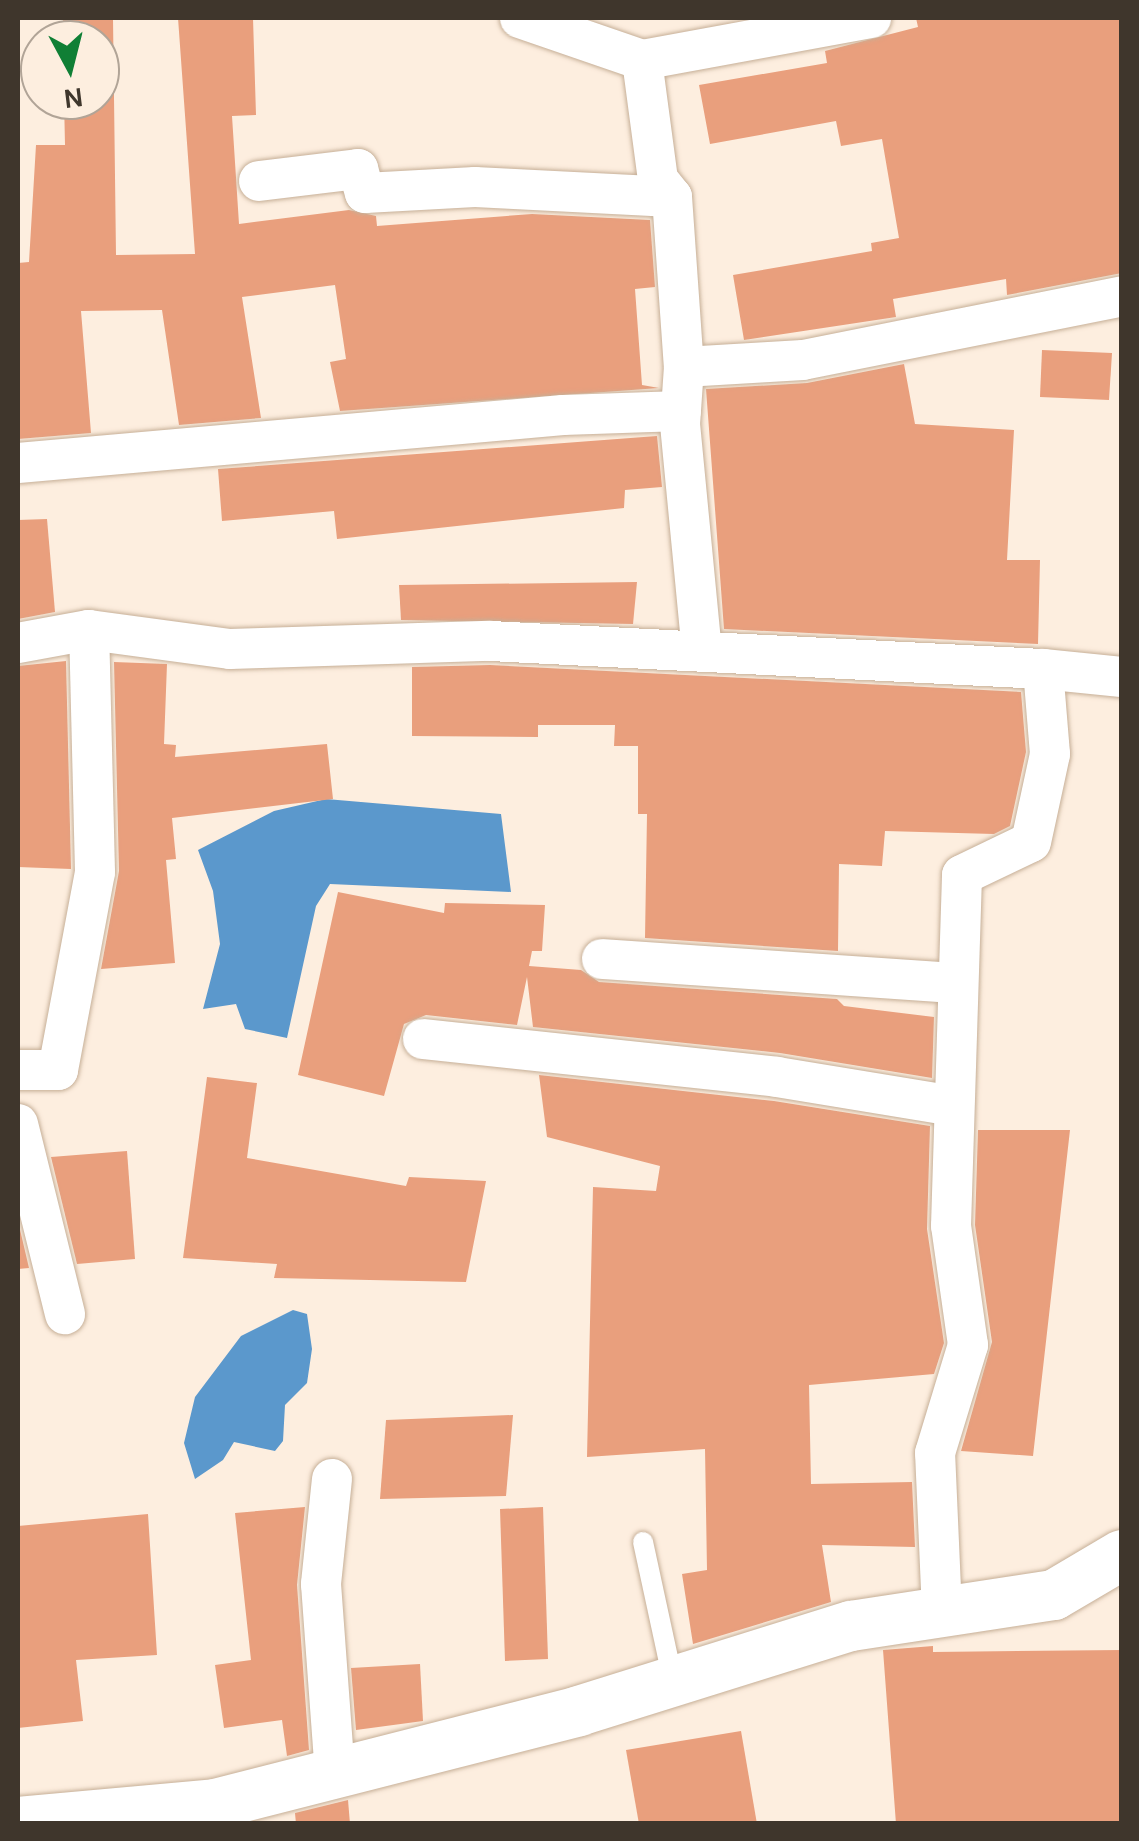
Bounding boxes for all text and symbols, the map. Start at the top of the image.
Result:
north arrow [20,20,120,120]
text: N [62,81,85,116]

